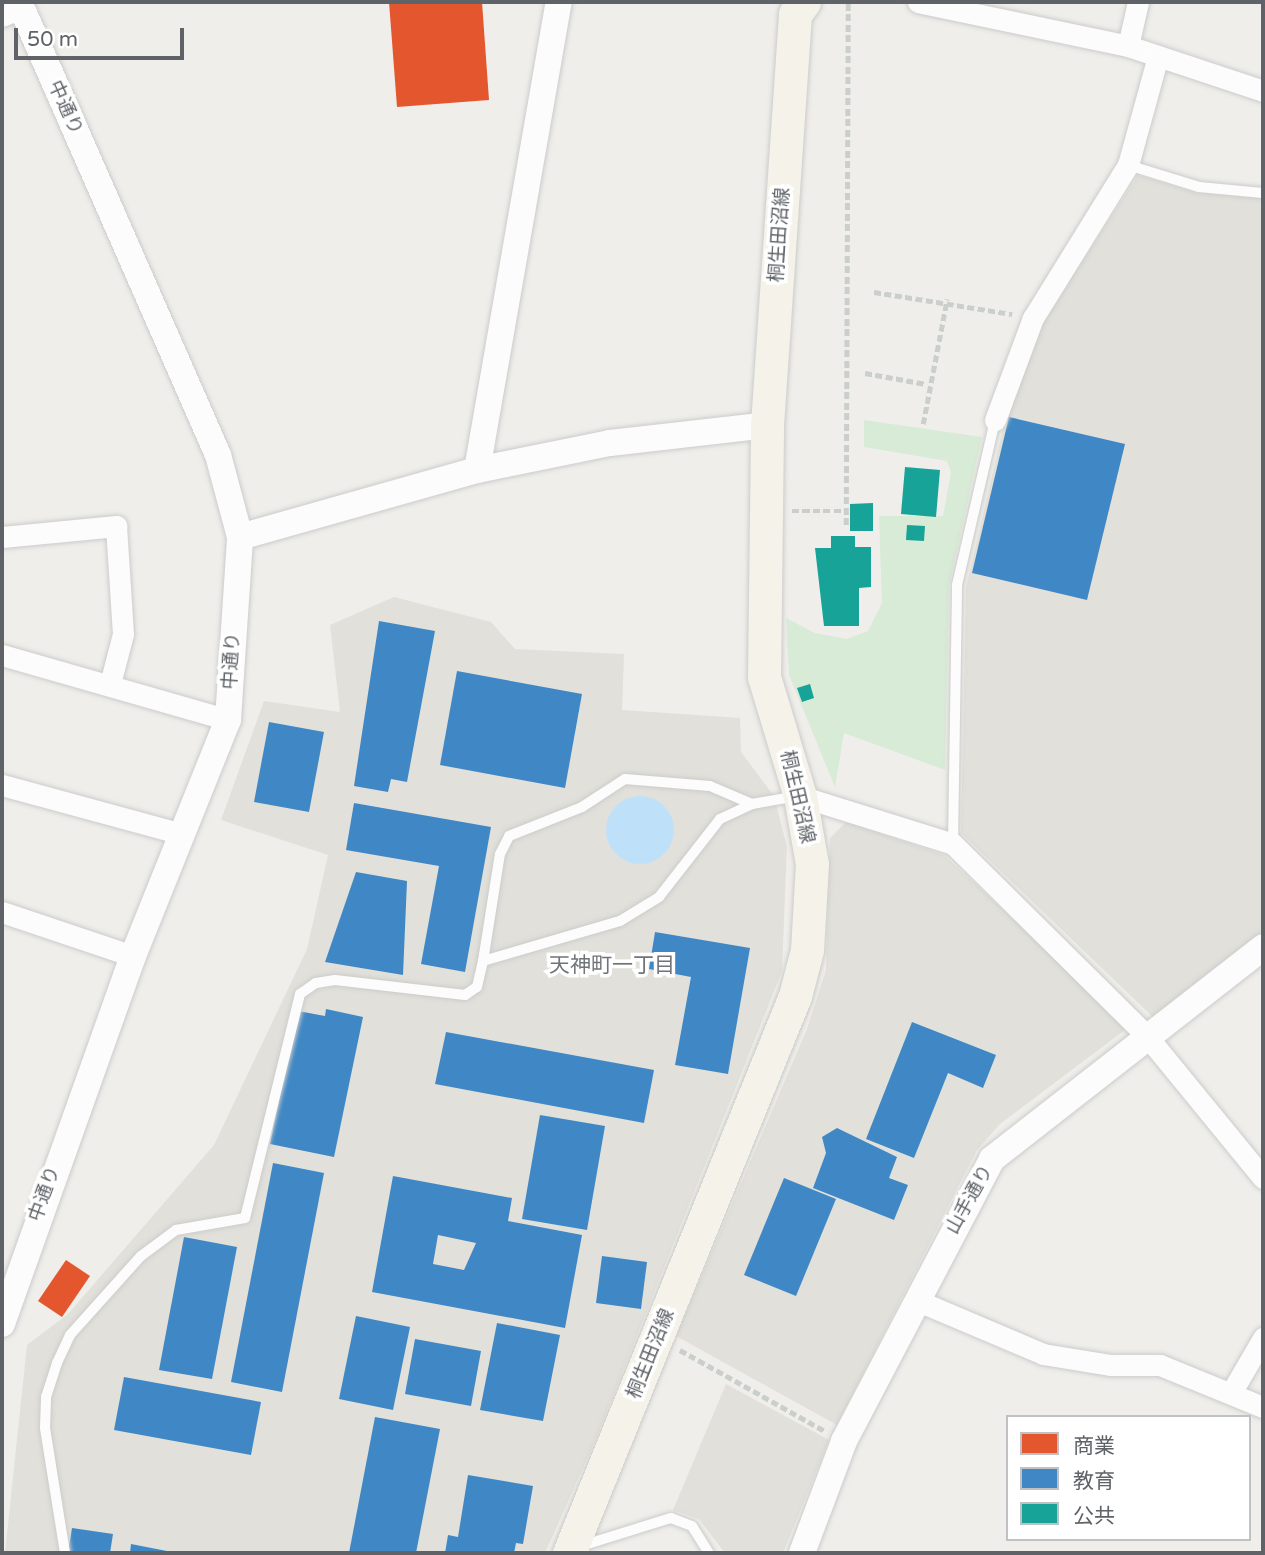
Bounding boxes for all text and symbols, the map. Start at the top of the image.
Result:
scale bar [18,14,187,58]
text: 50 m [27,27,78,52]
street label: 中通り [43,77,87,139]
street label: 桐生田沼線 [765,187,795,283]
street label: 中通り [219,632,245,690]
street label: 桐生田沼線 [775,748,819,846]
district label: 天神町一丁目 [549,953,675,979]
street label: 山手通り [942,1161,998,1239]
street label: 中通り [25,1163,65,1225]
street label: 桐生田沼線 [623,1306,679,1402]
legend [1006,1415,1251,1541]
text: 商業 [1073,1434,1115,1459]
text: 教育 [1073,1469,1115,1494]
text: 公共 [1073,1504,1115,1529]

